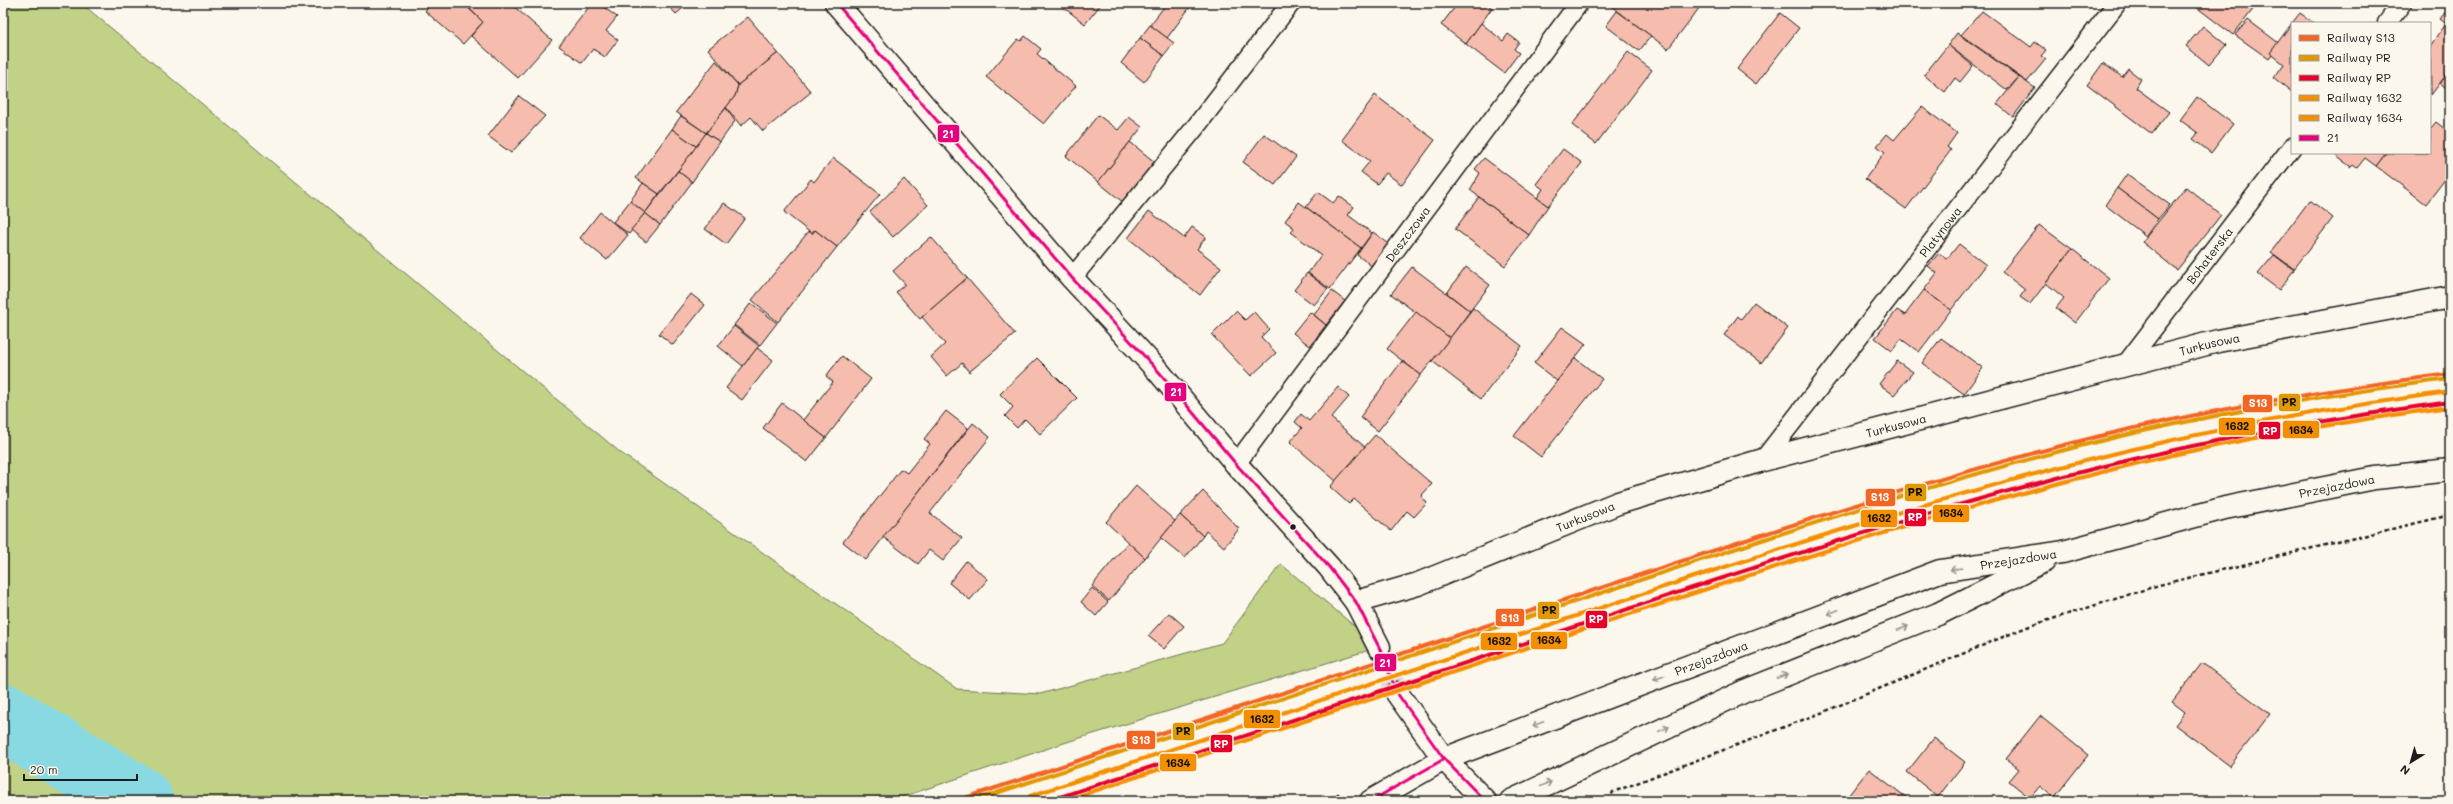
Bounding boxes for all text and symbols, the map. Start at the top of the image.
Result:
legend [2291,22,2431,154]
text: Railway S13 [2327,29,2395,45]
text: Railway PR [2327,49,2391,65]
text: Railway RP [2327,69,2391,85]
text: Railway 1632 [2327,89,2402,105]
text: Railway 1634 [2327,109,2402,125]
line badge: 21 [937,124,960,143]
text: 21 [942,126,954,141]
text: 21 [2327,129,2339,145]
street label: Deszczowa [1381,203,1433,265]
street label: Platynowa [1915,203,1965,260]
street label: Bohaterska [2182,224,2236,287]
street label: Turkusowa [2177,329,2241,359]
line badge: 21 [1164,382,1187,402]
text: 21 [1170,384,1182,399]
line badge: PR [2278,393,2301,412]
line badge: S13 [2242,394,2273,413]
text: PR [2281,394,2297,409]
text: S13 [2249,395,2268,410]
street label: Turkusowa [1864,410,1928,441]
line badge: 1632 [2218,417,2256,436]
text: 1632 [2225,418,2249,433]
line badge: 1634 [2282,420,2320,439]
line badge: RP [2258,421,2281,440]
text: 1634 [2288,422,2314,437]
text: RP [2262,423,2278,438]
street label: Przejazdowa [2297,470,2376,501]
line badge: PR [1904,483,1927,502]
text: PR [1907,484,1923,499]
line badge: S13 [1865,488,1896,507]
text: S13 [1871,489,1890,504]
street label: Turkusowa [1554,497,1617,535]
line badge: 1634 [1932,504,1970,523]
text: 1634 [1938,505,1964,520]
line badge: RP [1904,508,1927,527]
line badge: 1632 [1860,509,1898,528]
text: RP [1907,509,1923,524]
text: 1632 [1867,510,1891,525]
unlabelled marker [1288,522,1298,532]
street label: Przejazdowa [1979,545,2058,573]
one-way arrow [1949,565,1962,573]
line badge: PR [1537,601,1560,620]
text: PR [1541,602,1557,617]
line badge: S13 [1495,608,1525,627]
one-way arrow [1828,608,1840,616]
text: S13 [1501,610,1520,625]
line badge: RP [1585,610,1608,629]
text: RP [1588,611,1604,626]
one-way arrow [1896,624,1908,631]
line badge: 1634 [1530,631,1568,650]
line badge: 1632 [1480,632,1518,651]
text: 1634 [1536,632,1562,647]
text: 1632 [1487,633,1511,648]
street label: Przejazdowa [1672,637,1750,679]
line badge: 21 [1374,653,1397,672]
text: 21 [1379,655,1391,670]
one-way arrow [1776,672,1788,680]
one-way arrow [1654,674,1666,682]
line badge: 1632 [1243,709,1281,729]
text: 1632 [1250,711,1274,726]
one-way arrow [1532,720,1544,728]
line badge: PR [1172,722,1195,741]
text: PR [1175,723,1191,738]
one-way arrow [1657,725,1669,732]
line badge: S13 [1126,730,1156,750]
text: S13 [1132,732,1151,747]
line badge: RP [1210,734,1233,753]
text: RP [1213,736,1229,751]
north arrow [2391,742,2431,782]
line badge: 1634 [1159,753,1197,772]
text: 1634 [1165,755,1191,770]
scale bar [24,756,137,782]
text: 20 m [30,761,58,777]
text: N [2397,762,2413,779]
one-way arrow [1540,780,1552,787]

